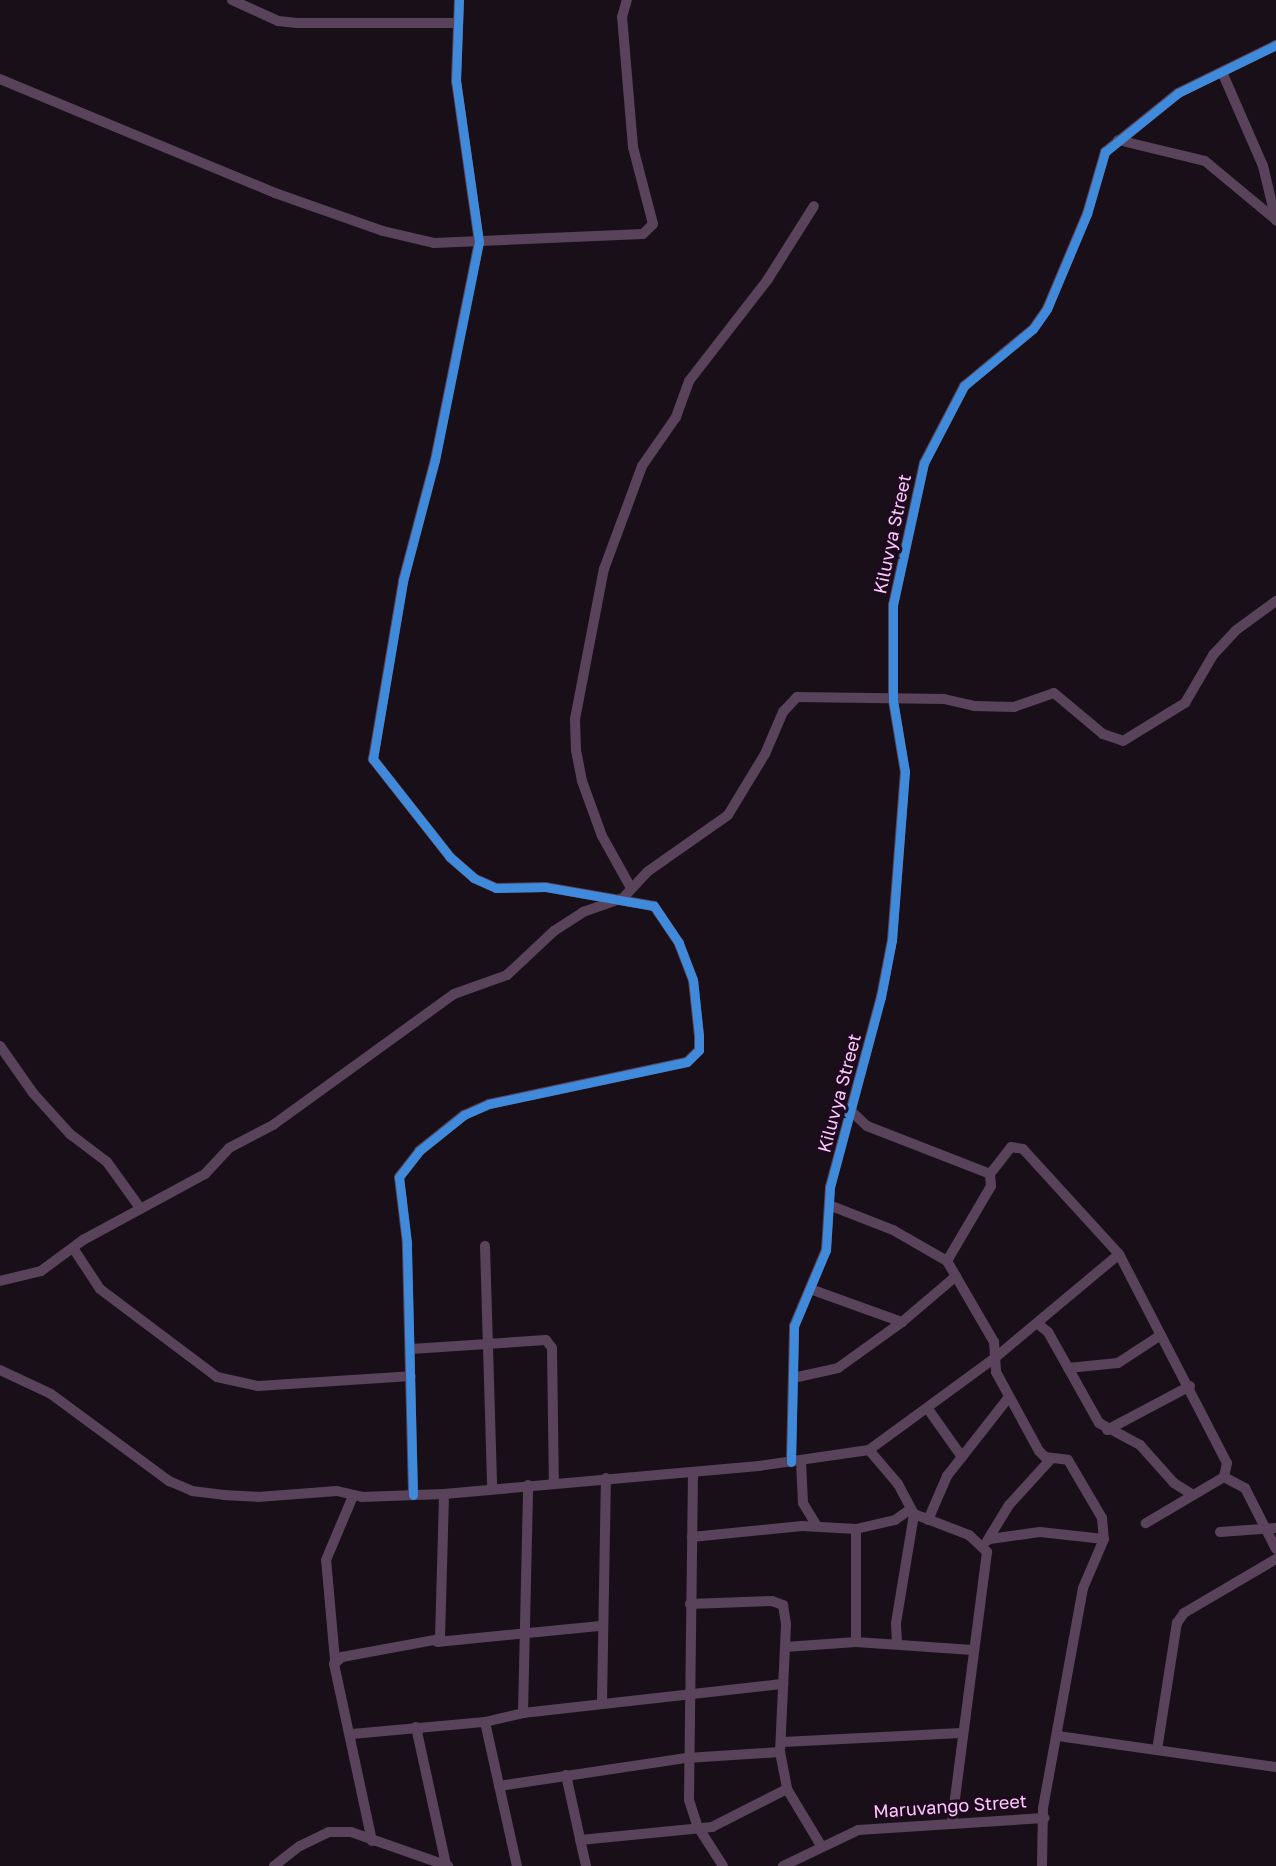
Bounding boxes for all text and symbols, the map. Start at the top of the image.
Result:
street label: Kiluvya Street [869,472,915,596]
street label: Kiluvya Street [813,1031,865,1155]
street label: Maruvango Street [872,1790,1028,1822]

